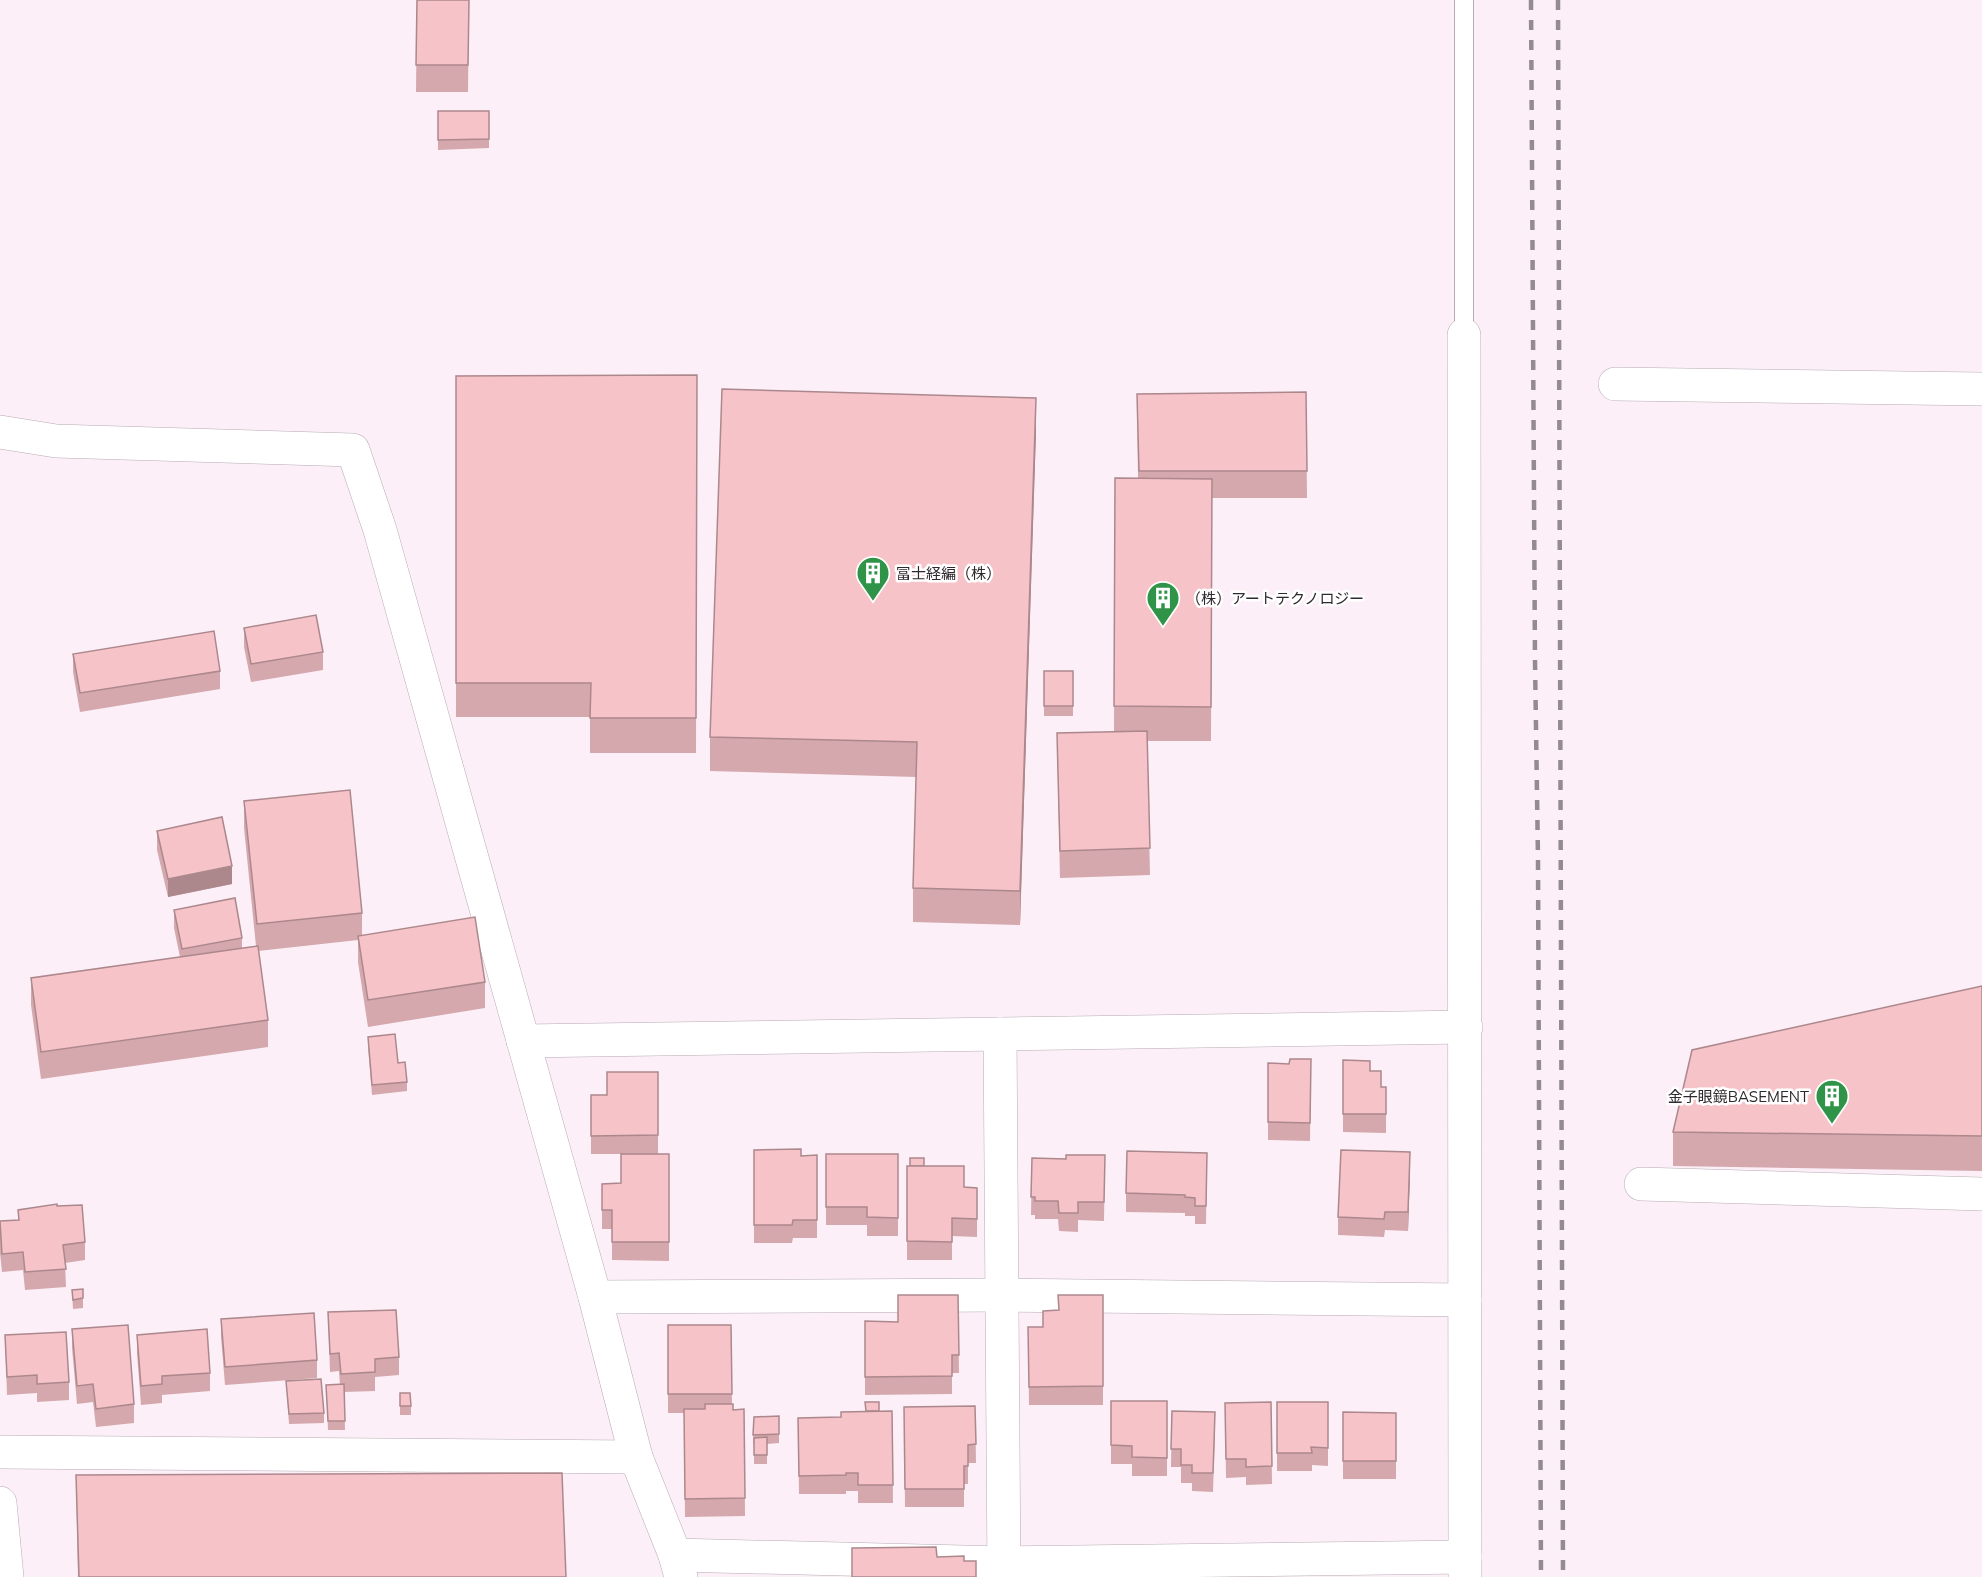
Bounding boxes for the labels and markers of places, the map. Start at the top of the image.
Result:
building icon: 冨士経編（株） [855,555,891,602]
place label: 冨士経編（株） [896,564,1001,583]
building icon: （株）アートテクノロジー [1145,580,1181,627]
place label: （株）アートテクノロジー [1186,589,1364,608]
building icon: 金子眼鏡BASEMENT [1814,1078,1850,1125]
place label: 金子眼鏡BASEMENT [1668,1087,1809,1106]

